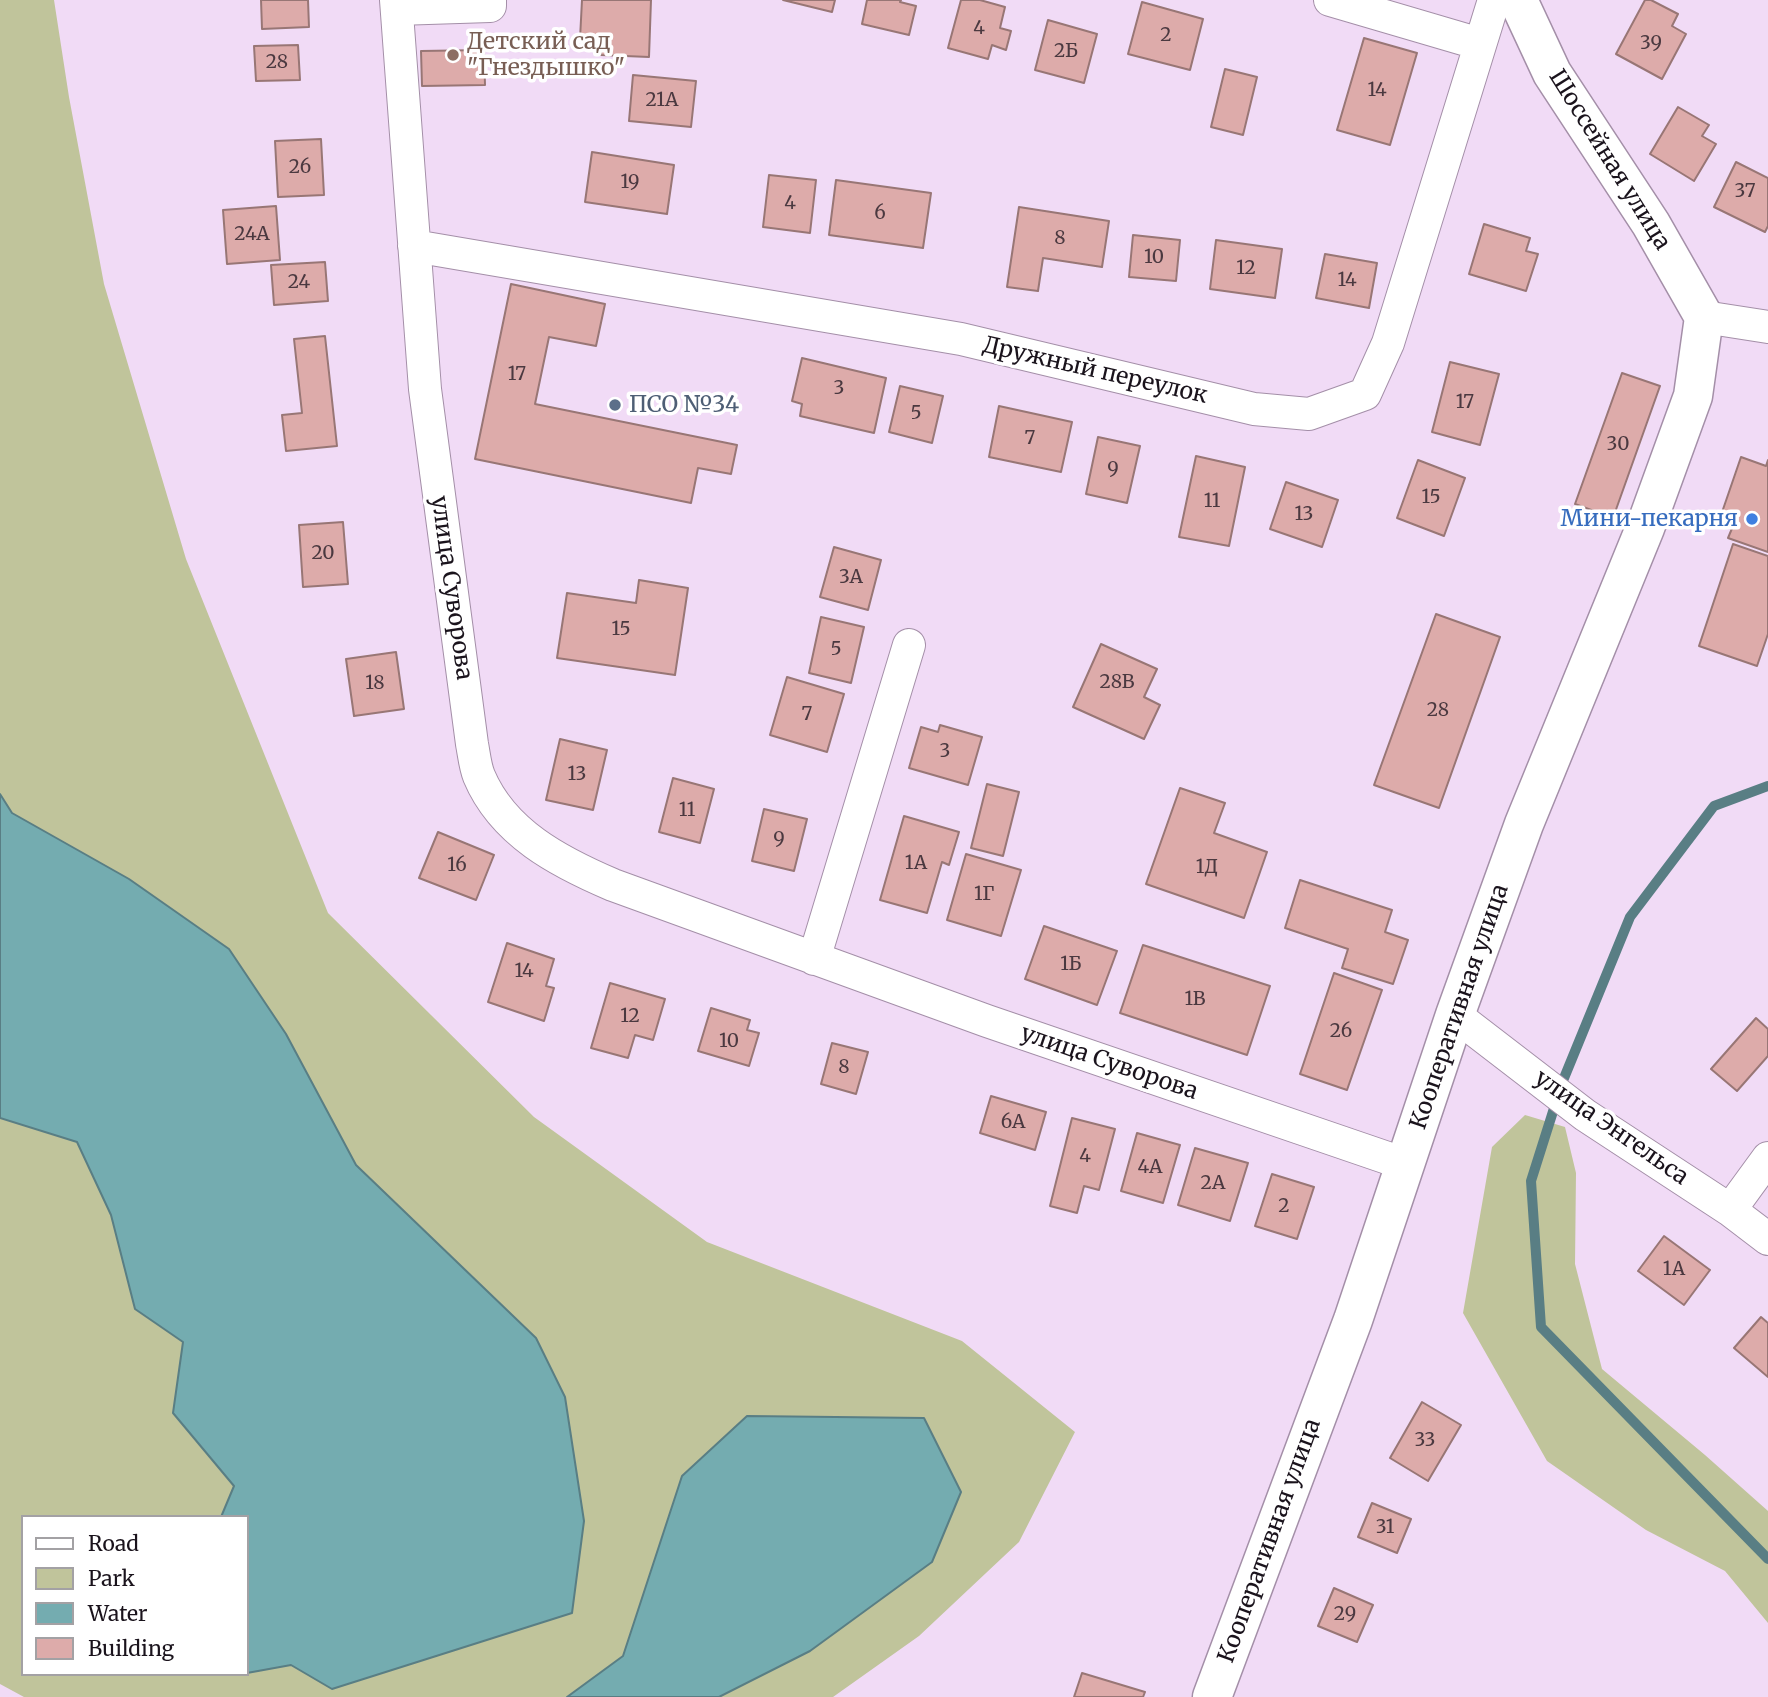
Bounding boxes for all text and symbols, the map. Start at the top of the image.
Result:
house number: 4 [973,18,985,40]
house number: 2 [1160,25,1172,47]
place label: Детский сад "Гнездышко" [467,28,625,82]
house number: 39 [1640,33,1662,55]
house number: 2Б [1054,41,1078,63]
marker: Детский сад "Гнездышко" [445,47,461,63]
house number: 28 [266,52,288,74]
street label: Шоссейная улица [1542,65,1676,255]
house number: 14 [1367,80,1387,102]
house number: 21А [646,90,678,112]
house number: 26 [289,157,311,179]
house number: 19 [620,172,640,194]
house number: 37 [1734,181,1756,203]
house number: 4 [784,193,796,215]
house number: 6 [874,203,886,225]
house number: 24А [234,224,270,246]
house number: 8 [1054,228,1066,250]
house number: 10 [1144,247,1164,269]
house number: 12 [1236,258,1256,280]
house number: 14 [1337,270,1357,292]
house number: 24 [288,272,310,294]
street label: Дружный переулок [980,332,1210,410]
house number: 17 [508,364,526,386]
house number: 3 [834,378,844,400]
place label: ПСО №34 [629,391,739,419]
house number: 17 [1456,392,1474,414]
marker: ПСО №34 [607,397,623,413]
house number: 5 [910,403,922,425]
house number: 7 [1025,428,1035,450]
house number: 30 [1607,434,1629,456]
house number: 9 [1107,459,1119,481]
house number: 15 [1421,487,1441,509]
house number: 11 [1204,491,1220,513]
street label: улица Суворова [424,494,478,682]
house number: 13 [1295,504,1313,526]
place label: Мини-пекарня [1561,505,1738,533]
marker: Мини-пекарня [1744,511,1760,527]
house number: 20 [311,543,335,565]
house number: 3А [839,567,863,589]
house number: 15 [611,619,631,641]
house number: 5 [830,639,842,661]
house number: 28В [1100,672,1134,694]
house number: 18 [365,673,385,695]
house number: 28 [1427,700,1449,722]
house number: 7 [802,704,812,726]
house number: 3 [940,741,950,763]
house number: 13 [568,764,586,786]
house number: 11 [679,800,695,822]
house number: 9 [773,829,785,851]
house number: 1А [905,853,927,875]
house number: 16 [447,855,467,877]
house number: 1Д [1196,857,1218,879]
street label: Кооперативная улица [1405,881,1515,1133]
house number: 1Г [974,884,994,906]
house number: 1Б [1060,954,1082,976]
house number: 14 [514,961,534,983]
house number: 1В [1184,989,1206,1011]
house number: 12 [620,1006,640,1028]
street label: улица Суворова [1017,1020,1201,1106]
house number: 26 [1330,1021,1352,1043]
house number: 10 [719,1031,739,1053]
house number: 8 [838,1057,850,1079]
street label: улица Энгельса [1529,1065,1693,1191]
house number: 6А [1001,1112,1025,1134]
house number: 4 [1079,1146,1091,1168]
house number: 4А [1138,1157,1162,1179]
house number: 2А [1201,1173,1225,1195]
house number: 2 [1278,1196,1290,1218]
house number: 1А [1663,1259,1685,1281]
street label: Кооперативная улица [1213,1415,1327,1667]
house number: 33 [1415,1430,1435,1452]
legend [21,1515,248,1676]
house number: 31 [1376,1517,1394,1539]
text: Road [88,1530,139,1557]
text: Park [88,1565,135,1592]
text: Water [88,1600,147,1627]
house number: 29 [1334,1604,1356,1626]
text: Building [88,1635,174,1662]

